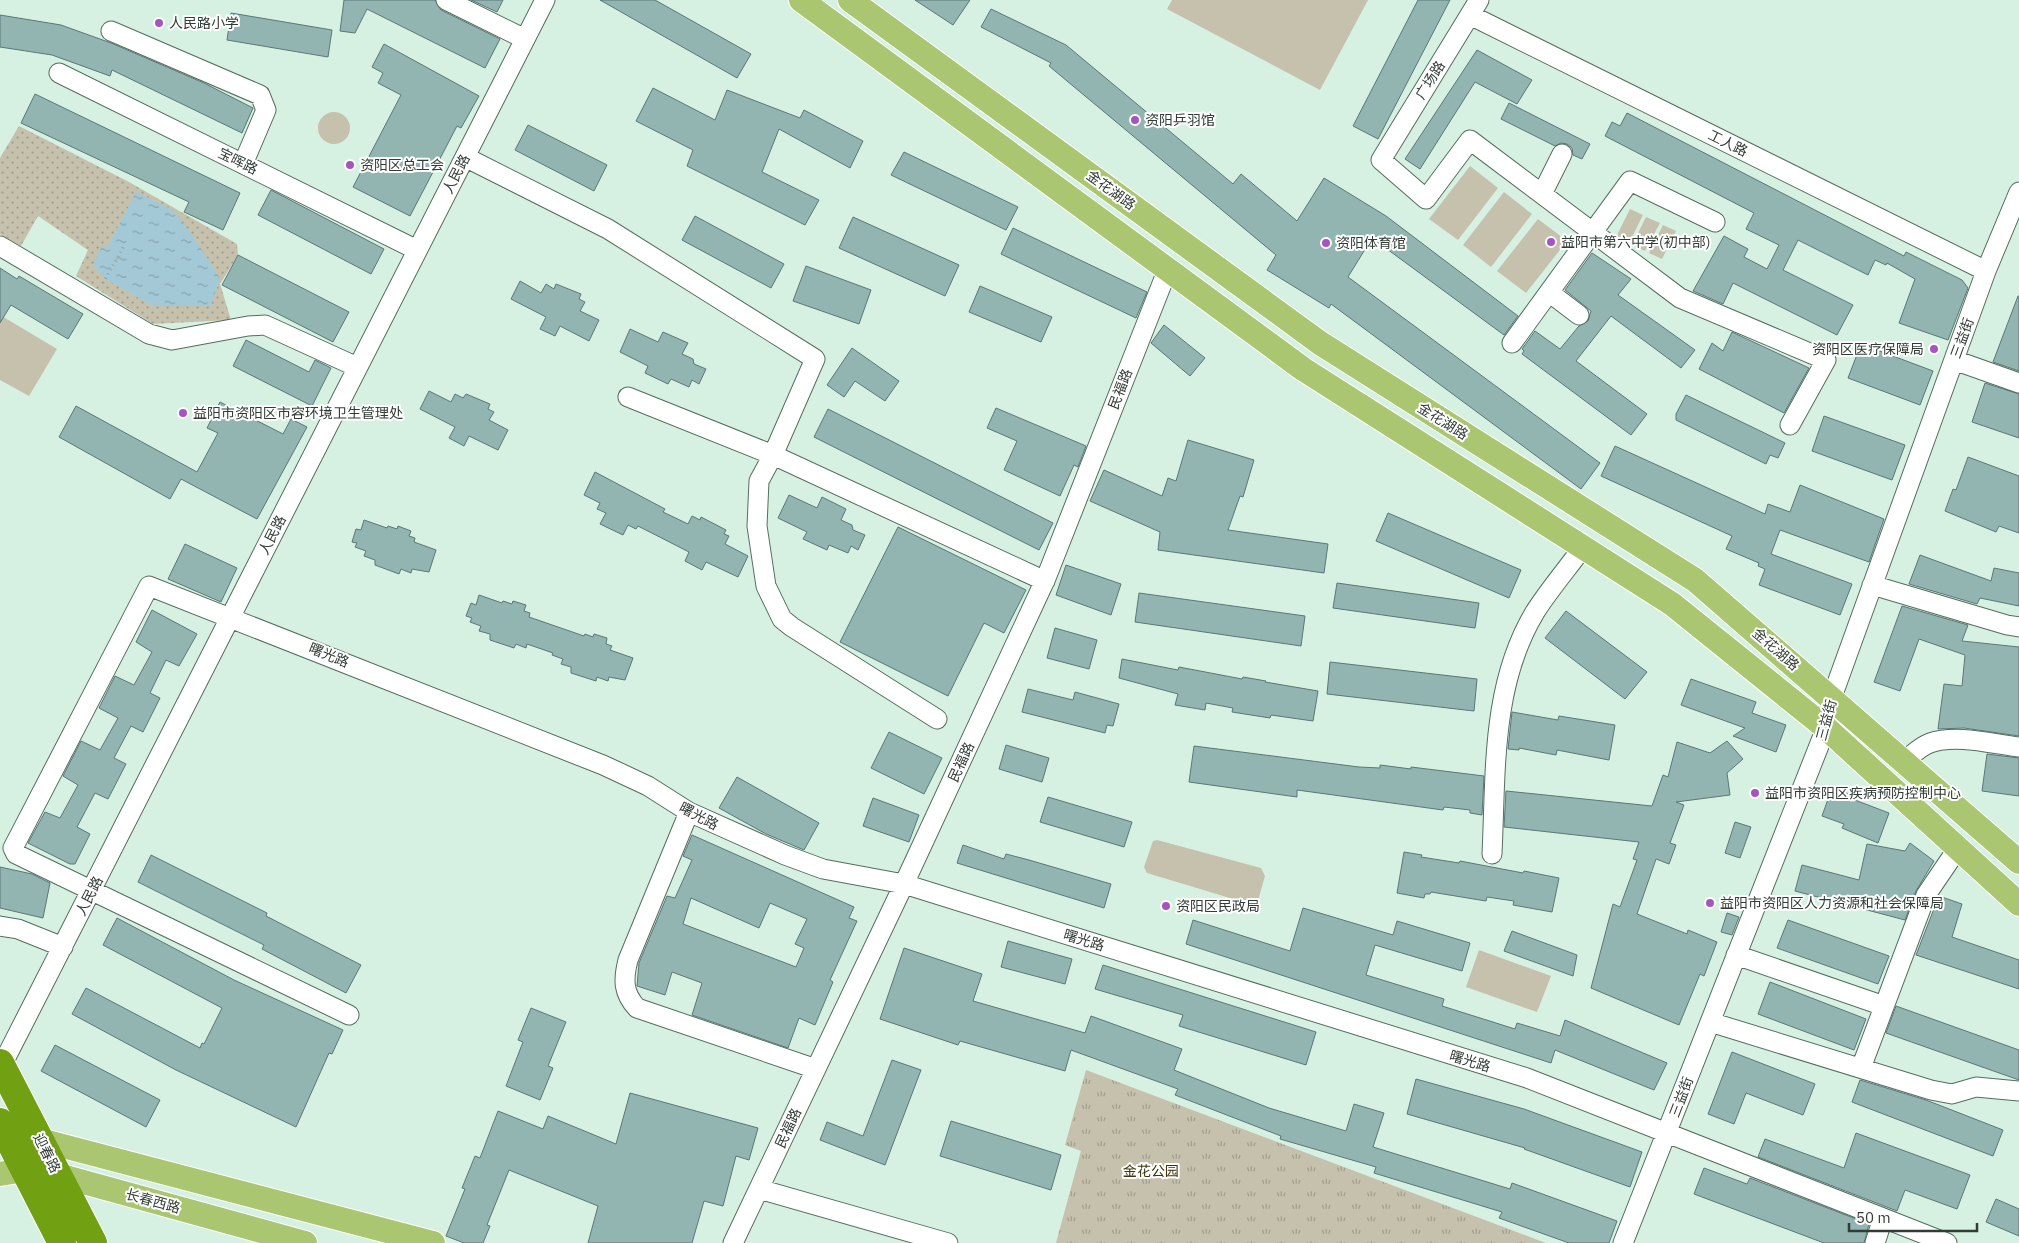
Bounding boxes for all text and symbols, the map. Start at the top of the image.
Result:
place label: 人民路小学 [169,14,239,32]
marker: 人民路小学 [153,17,165,29]
street label: 广场路 [1411,57,1449,103]
place label: 资阳乒羽馆 [1145,111,1215,129]
marker: 资阳乒羽馆 [1129,114,1141,126]
street label: 工人路 [1705,126,1751,160]
street label: 宝晖路 [215,144,261,178]
street label: 人民路 [438,151,474,197]
place label: 资阳区总工会 [360,156,444,174]
marker: 资阳区总工会 [344,159,356,171]
street label: 金花湖路 [1083,166,1139,214]
place label: 益阳市第六中学(初中部) [1561,233,1710,251]
place label: 资阳体育馆 [1336,234,1406,252]
marker: 益阳市第六中学(初中部) [1545,236,1557,248]
marker: 资阳体育馆 [1320,237,1332,249]
street label: 三益街 [1946,315,1978,361]
place label: 资阳区医疗保障局 [1812,340,1924,358]
marker: 资阳区医疗保障局 [1928,343,1940,355]
street label: 民福路 [1104,366,1136,412]
street label: 金花湖路 [1414,399,1472,443]
place label: 益阳市资阳区市容环境卫生管理处 [193,404,403,422]
marker: 益阳市资阳区市容环境卫生管理处 [177,407,189,419]
street label: 人民路 [254,512,290,558]
street label: 金花湖路 [1749,624,1803,674]
street label: 曙光路 [306,639,352,671]
street label: 三益街 [1812,697,1840,743]
street label: 民福路 [944,739,978,785]
place label: 益阳市资阳区疾病预防控制中心 [1765,784,1961,802]
marker: 益阳市资阳区疾病预防控制中心 [1749,787,1761,799]
street label: 曙光路 [676,798,722,834]
street label: 人民路 [71,873,107,919]
place label: 益阳市资阳区人力资源和社会保障局 [1720,894,1944,912]
place label: 资阳区民政局 [1176,897,1260,915]
marker: 益阳市资阳区人力资源和社会保障局 [1704,897,1716,909]
marker: 资阳区民政局 [1160,900,1172,912]
street label: 曙光路 [1061,925,1107,955]
street label: 曙光路 [1447,1046,1493,1076]
street label: 三益街 [1665,1074,1697,1120]
street label: 民福路 [771,1105,805,1151]
street label: 迎春路 [29,1130,65,1176]
park label: 金花公园 [1123,1162,1179,1180]
street label: 长春西路 [124,1185,182,1217]
scale bar [1849,1200,1976,1232]
text: 50 m [1856,1208,1891,1227]

